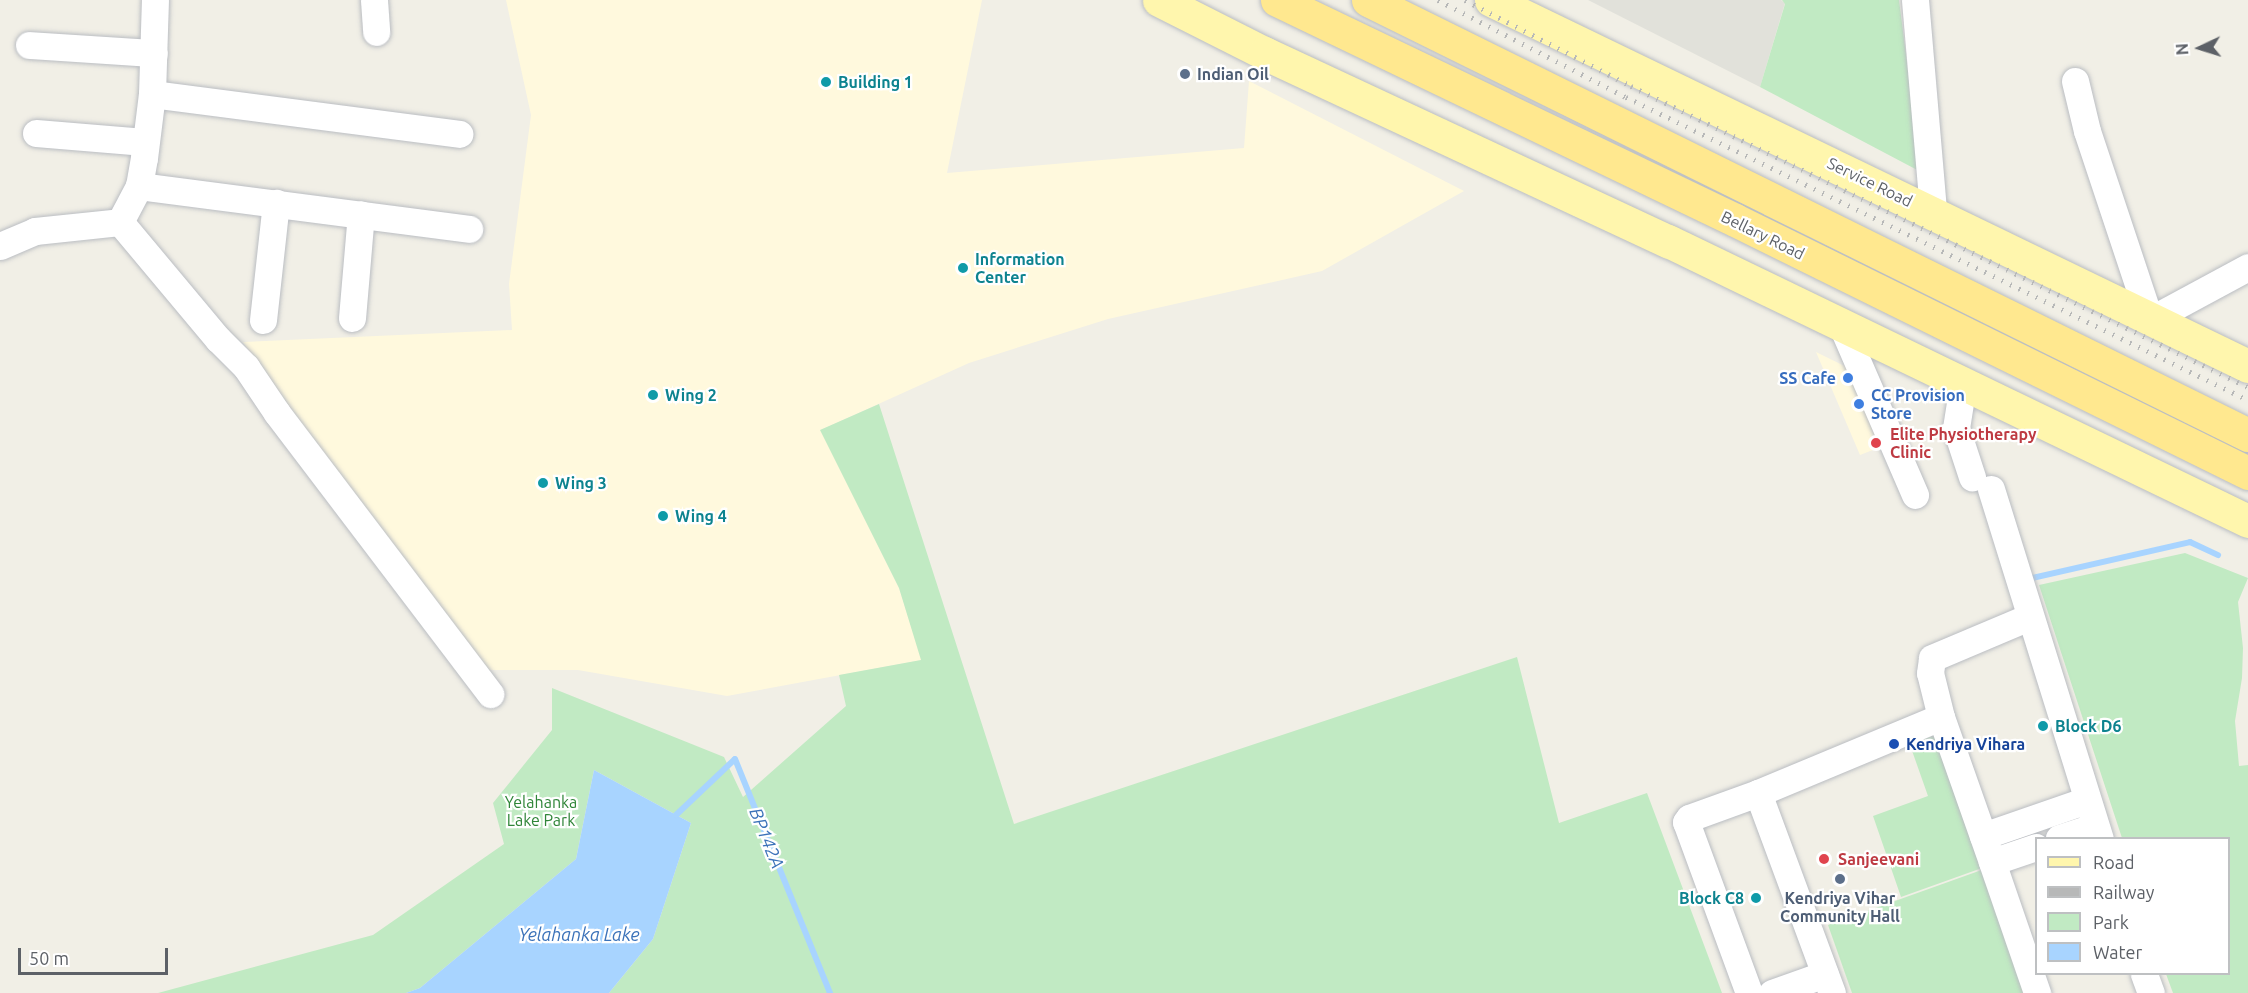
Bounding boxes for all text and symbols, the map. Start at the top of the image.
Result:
north arrow [2170,18,2230,78]
text: N [2173,43,2191,56]
place label: Indian Oil [1197,64,1269,84]
marker: Indian Oil [1178,67,1192,81]
place label: Building 1 [838,72,913,92]
marker: Building 1 [819,75,833,89]
street label: Service Road [1824,153,1916,211]
street label: Bellary Road [1718,207,1808,263]
place label: Information Center [975,249,1065,287]
marker: Information Center [956,261,970,275]
place label: SS Cafe [1779,368,1836,388]
marker: SS Cafe [1841,371,1855,385]
place label: Wing 2 [665,385,717,405]
place label: CC Provision Store [1871,385,1965,423]
marker: Wing 2 [646,388,660,402]
marker: CC Provision Store [1852,397,1866,411]
place label: Elite Physiotherapy Clinic [1890,424,2036,462]
marker: Elite Physiotherapy Clinic [1867,434,1885,452]
place label: Wing 3 [555,473,607,493]
marker: Wing 3 [536,476,550,490]
place label: Wing 4 [675,506,727,526]
marker: Wing 4 [656,509,670,523]
place label: Block D6 [2055,716,2121,736]
marker: Block D6 [2036,719,2050,733]
place label: Kendriya Vihara [1906,734,2025,754]
marker: Kendriya Vihara [1887,737,1901,751]
park label: Yelahanka Lake Park [505,792,577,830]
water label: BP142A [745,804,789,872]
legend [2035,837,2230,975]
place label: Sanjeevani [1838,849,1919,869]
marker: Sanjeevani [1815,850,1833,868]
text: Road [2093,852,2135,872]
marker: Kendriya Vihar Community Hall [1833,872,1847,886]
text: Railway [2093,882,2154,902]
place label: Block C8 [1679,888,1744,908]
place label: Kendriya Vihar Community Hall [1780,888,1900,926]
marker: Block C8 [1749,891,1763,905]
text: Park [2093,912,2129,932]
water label: Yelahanka Lake [518,923,640,945]
scale bar [21,936,171,974]
text: Water [2093,942,2142,962]
text: 50 m [29,948,69,968]

